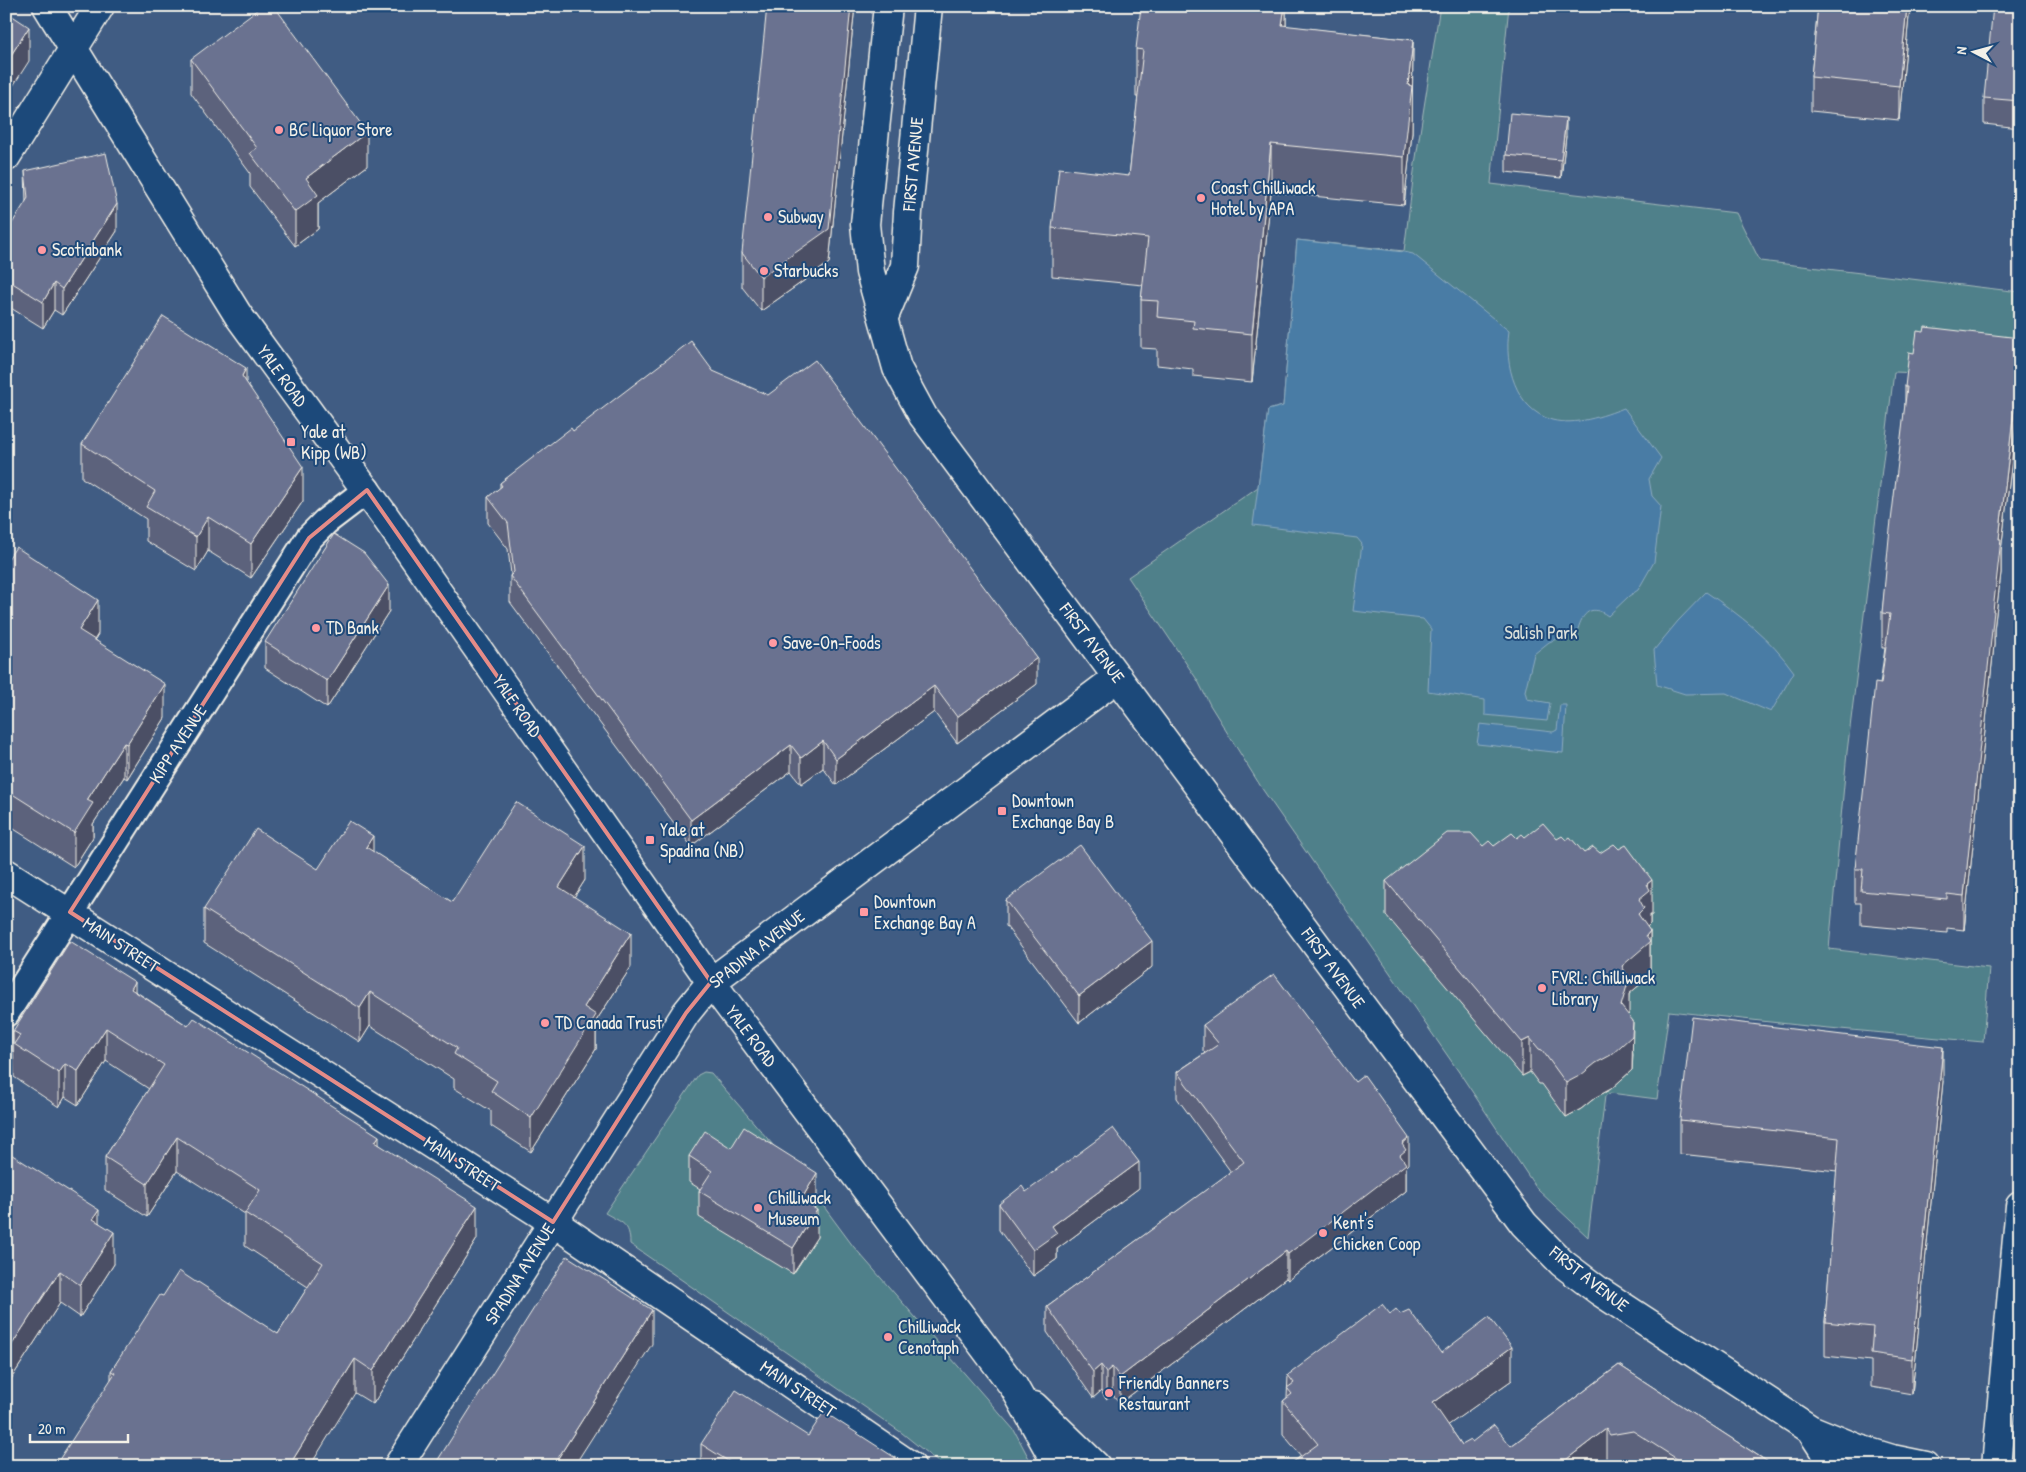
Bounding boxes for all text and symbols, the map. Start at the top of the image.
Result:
north arrow [1948,28,1998,78]
text: N [1951,45,1970,55]
street label: FIRST AVENUE [896,116,929,213]
place label: BC Liquor Store [289,117,393,142]
marker: BC Liquor Store [273,124,285,136]
place label: Coast Chilliwack Hotel by APA [1211,175,1316,221]
marker: Coast Chilliwack Hotel by APA [1195,192,1207,204]
place label: Subway [778,204,824,229]
marker: Subway [762,211,774,223]
place label: Scotiabank [52,237,122,262]
marker: Scotiabank [36,244,48,256]
place label: Starbucks [774,258,839,283]
marker: Starbucks [758,265,770,277]
street label: YALE ROAD [251,340,314,412]
place label: Yale at Kipp (WB) [301,419,367,465]
marker: Yale at Kipp (WB) [285,436,297,448]
street label: FIRST AVENUE [1053,597,1131,688]
place label: TD Bank [326,615,379,640]
park label: Salish Park [1505,620,1578,645]
marker: TD Bank [310,622,322,634]
place label: Save-On-Foods [783,630,881,655]
marker: Save-On-Foods [767,637,779,649]
street label: YALE ROAD [487,669,548,742]
street label: KIPP AVENUE [143,699,212,788]
place label: Downtown Exchange Bay B [1012,788,1114,834]
marker: Downtown Exchange Bay B [996,805,1008,817]
place label: Yale at Spadina (NB) [660,817,745,863]
marker: Yale at Spadina (NB) [644,834,656,846]
place label: Downtown Exchange Bay A [874,889,976,935]
street label: SPADINA AVENUE [704,903,810,994]
marker: Downtown Exchange Bay A [858,906,870,918]
street label: MAIN STREET [78,911,165,979]
street label: FIRST AVENUE [1295,921,1371,1013]
place label: FVRL: Chilliwack Library [1551,965,1656,1011]
marker: FVRL: Chilliwack Library [1536,982,1548,994]
street label: YALE ROAD [720,1000,783,1072]
place label: TD Canada Trust [555,1010,663,1035]
marker: TD Canada Trust [539,1017,551,1029]
street label: MAIN STREET [419,1130,506,1198]
place label: Chilliwack Museum [768,1185,832,1231]
marker: Chilliwack Museum [752,1202,764,1214]
place label: Kent's Chicken Coop [1333,1210,1421,1256]
street label: SPADINA AVENUE [478,1218,561,1329]
marker: Kent's Chicken Coop [1317,1227,1329,1239]
street label: FIRST AVENUE [1544,1239,1634,1318]
place label: Chilliwack Cenotaph [898,1314,962,1360]
marker: Chilliwack Cenotaph [882,1331,894,1343]
street label: MAIN STREET [755,1354,842,1423]
place label: Friendly Banners Restaurant [1118,1370,1229,1416]
marker: Friendly Banners Restaurant [1103,1387,1115,1399]
scale bar [30,1412,128,1444]
text: 20 m [38,1418,65,1439]

